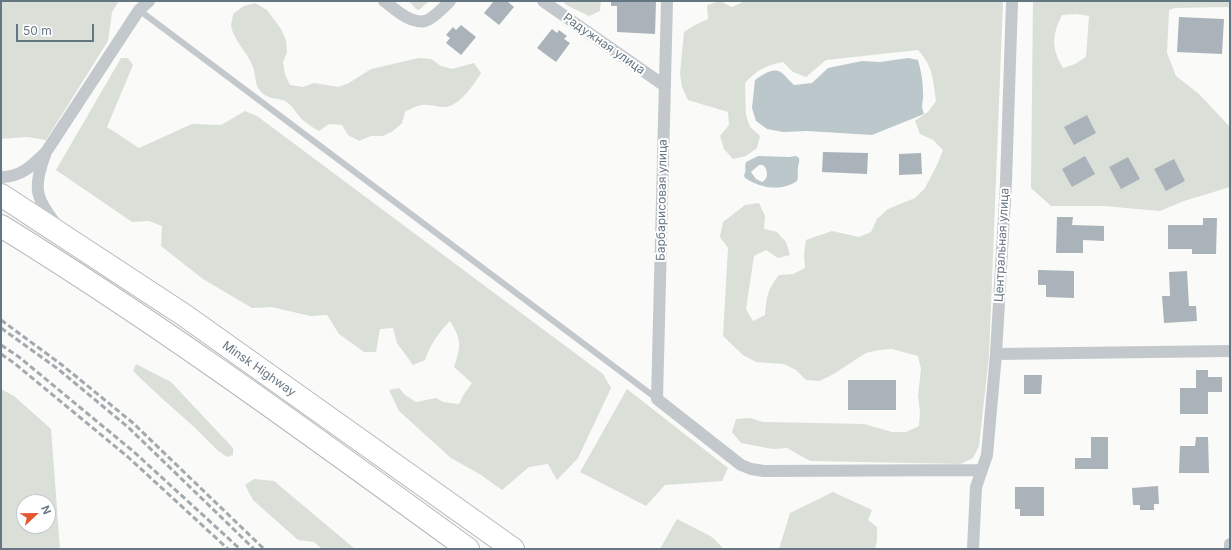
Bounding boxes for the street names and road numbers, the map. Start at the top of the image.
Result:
street label: Радужная улица [560,10,648,78]
street label: Барбарисовая улица [654,139,670,261]
street label: Центральная улица [992,188,1012,302]
street label: Minsk Highway [219,338,299,400]

